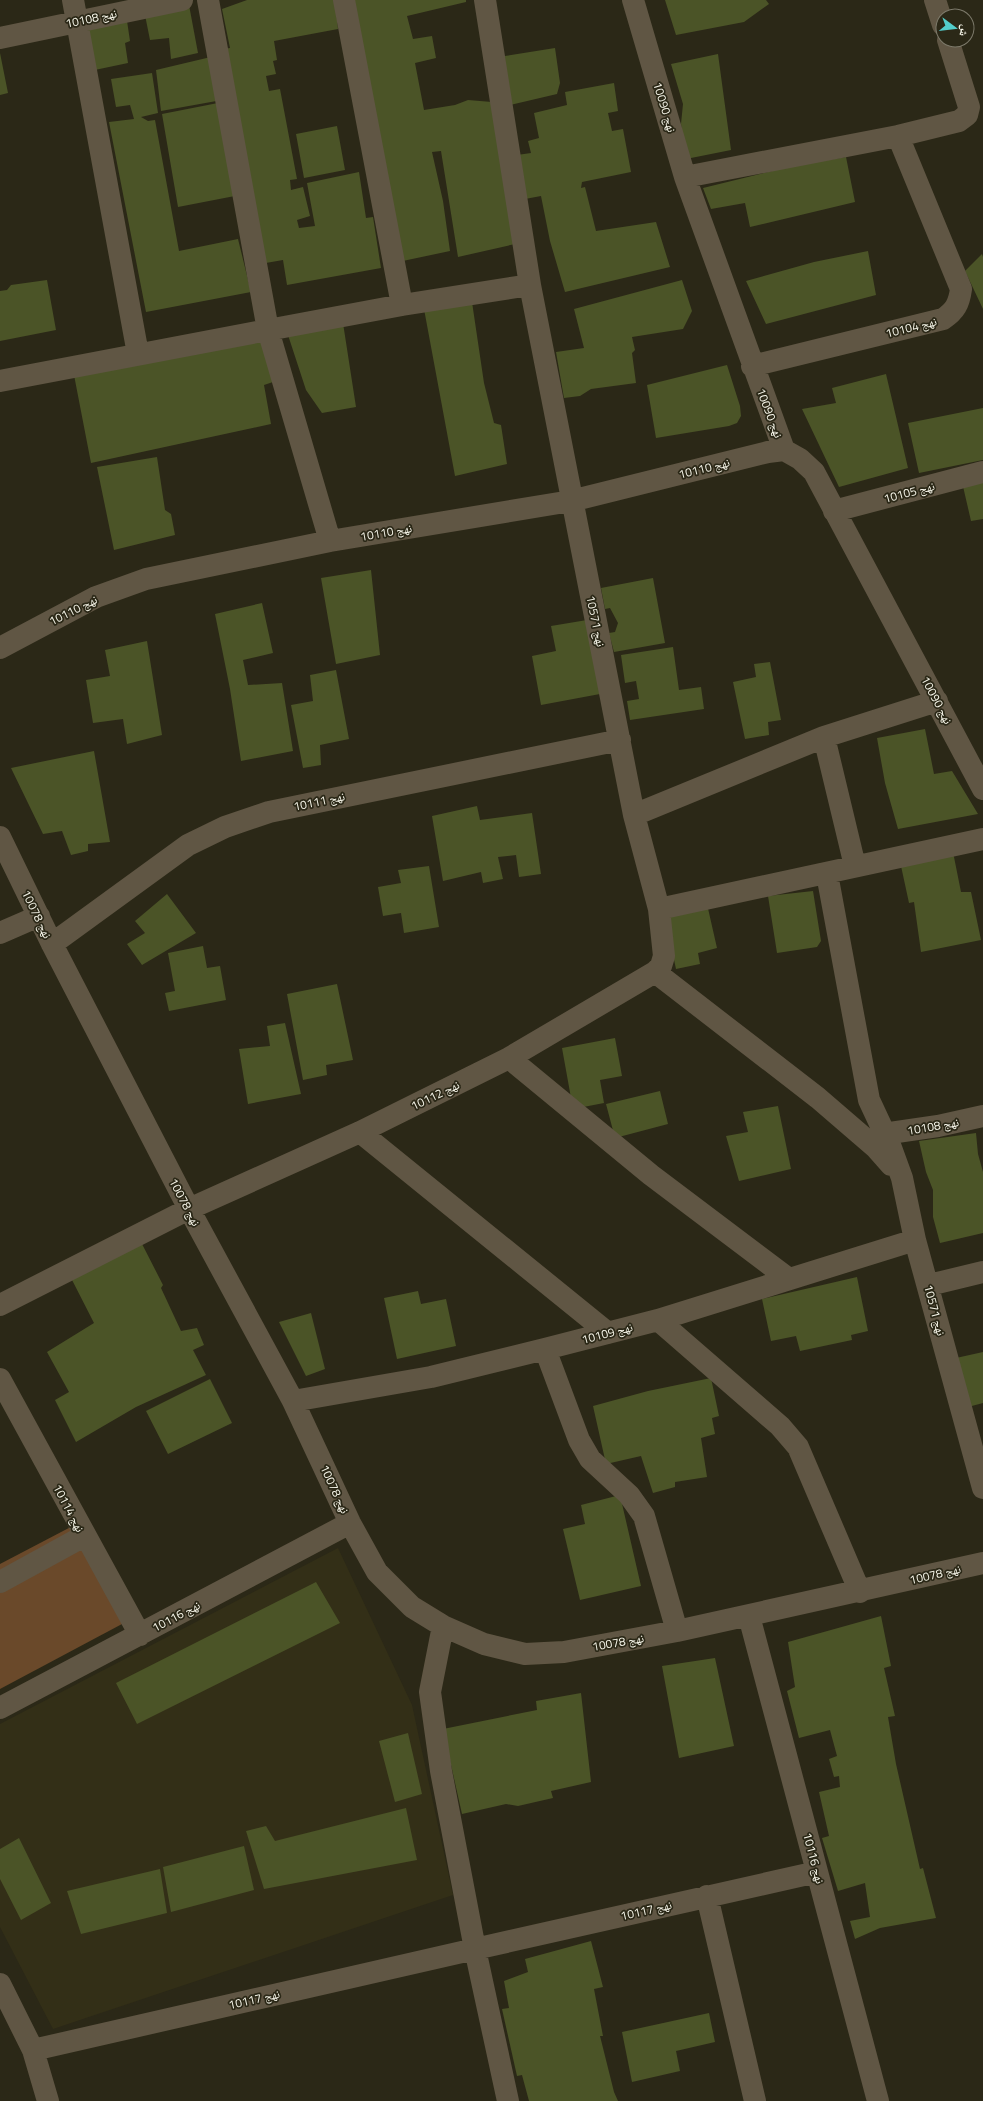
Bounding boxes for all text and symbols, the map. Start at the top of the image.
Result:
street label: نهج 10108 [64,3,118,33]
north arrow [935,8,975,48]
text: ش [955,23,974,39]
street label: نهج 10090 [648,79,682,135]
street label: نهج 10104 [883,311,939,343]
street label: نهج 10090 [752,385,788,441]
street label: نهج 10110 [676,452,732,484]
street label: نهج 10105 [881,476,937,508]
street label: نهج 10110 [359,518,413,546]
street label: نهج 10110 [45,590,101,630]
street label: نهج 10571 [581,594,611,648]
street label: نهج 10090 [916,673,958,727]
street label: نهج 10111 [292,786,346,816]
street label: نهج 10078 [17,886,57,942]
street label: نهج 10112 [407,1075,463,1115]
street label: نهج 10108 [906,1112,960,1140]
street label: نهج 10078 [164,1175,206,1229]
street label: نهج 10571 [919,1282,951,1338]
street label: نهج 10109 [579,1317,635,1349]
street label: نهج 10078 [315,1461,355,1517]
street label: نهج 10114 [48,1481,90,1535]
street label: نهج 10078 [907,1559,963,1589]
street label: نهج 10116 [149,1595,203,1637]
street label: نهج 10078 [591,1628,645,1656]
street label: نهج 10116 [798,1830,830,1886]
street label: نهج 10117 [618,1895,674,1925]
street label: نهج 10117 [226,1984,282,2014]

